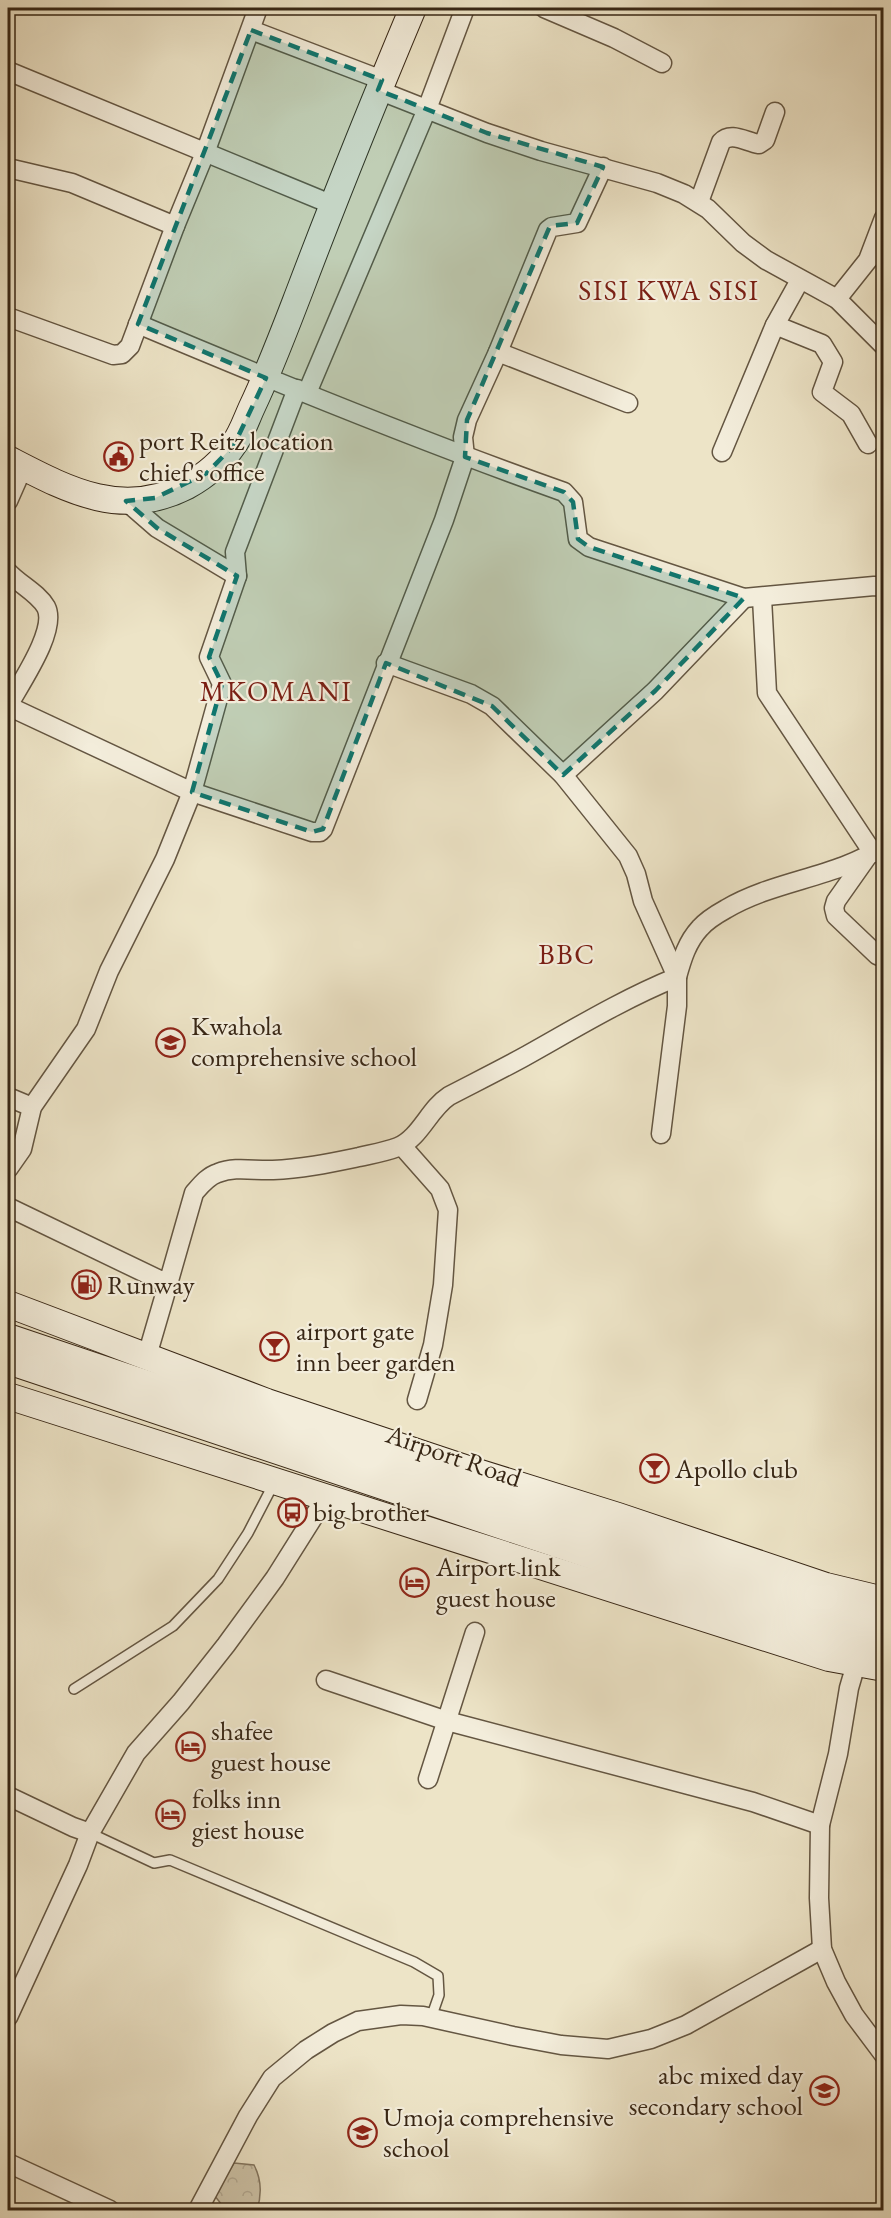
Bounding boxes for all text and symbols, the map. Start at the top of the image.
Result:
district label: SISI KWA SISI [578,272,760,308]
place label: port Reitz location chief's office [139,423,334,489]
public building icon: port Reitz location chief's office [102,441,134,473]
district label: MKOMANI [200,673,352,709]
district label: BBC [538,936,596,972]
place label: Kwahola comprehensive school [191,1008,417,1074]
school or university icon: Kwahola comprehensive school [154,1026,186,1058]
place label: Runway [107,1267,195,1302]
fuel station icon: Runway [70,1269,102,1301]
place label: airport gate inn beer garden [296,1313,456,1379]
bar icon: airport gate inn beer garden [259,1331,291,1363]
street label: Airport Road [381,1416,527,1495]
place label: Apollo club [674,1451,798,1486]
bar icon: Apollo club [638,1453,670,1485]
place label: big brother [313,1494,429,1529]
bus stop icon: big brother [276,1496,308,1528]
place label: Airport link guest house [435,1549,561,1615]
hotel icon: Airport link guest house [399,1567,431,1599]
place label: shafee guest house [211,1713,331,1779]
hotel icon: shafee guest house [174,1731,206,1763]
place label: folks inn giest house [192,1781,304,1847]
hotel icon: folks inn giest house [155,1799,187,1831]
place label: abc mixed day secondary school [629,2057,803,2123]
school or university icon: abc mixed day secondary school [808,2075,840,2107]
place label: Umoja comprehensive school [383,2099,614,2165]
school or university icon: Umoja comprehensive school [346,2117,378,2149]

